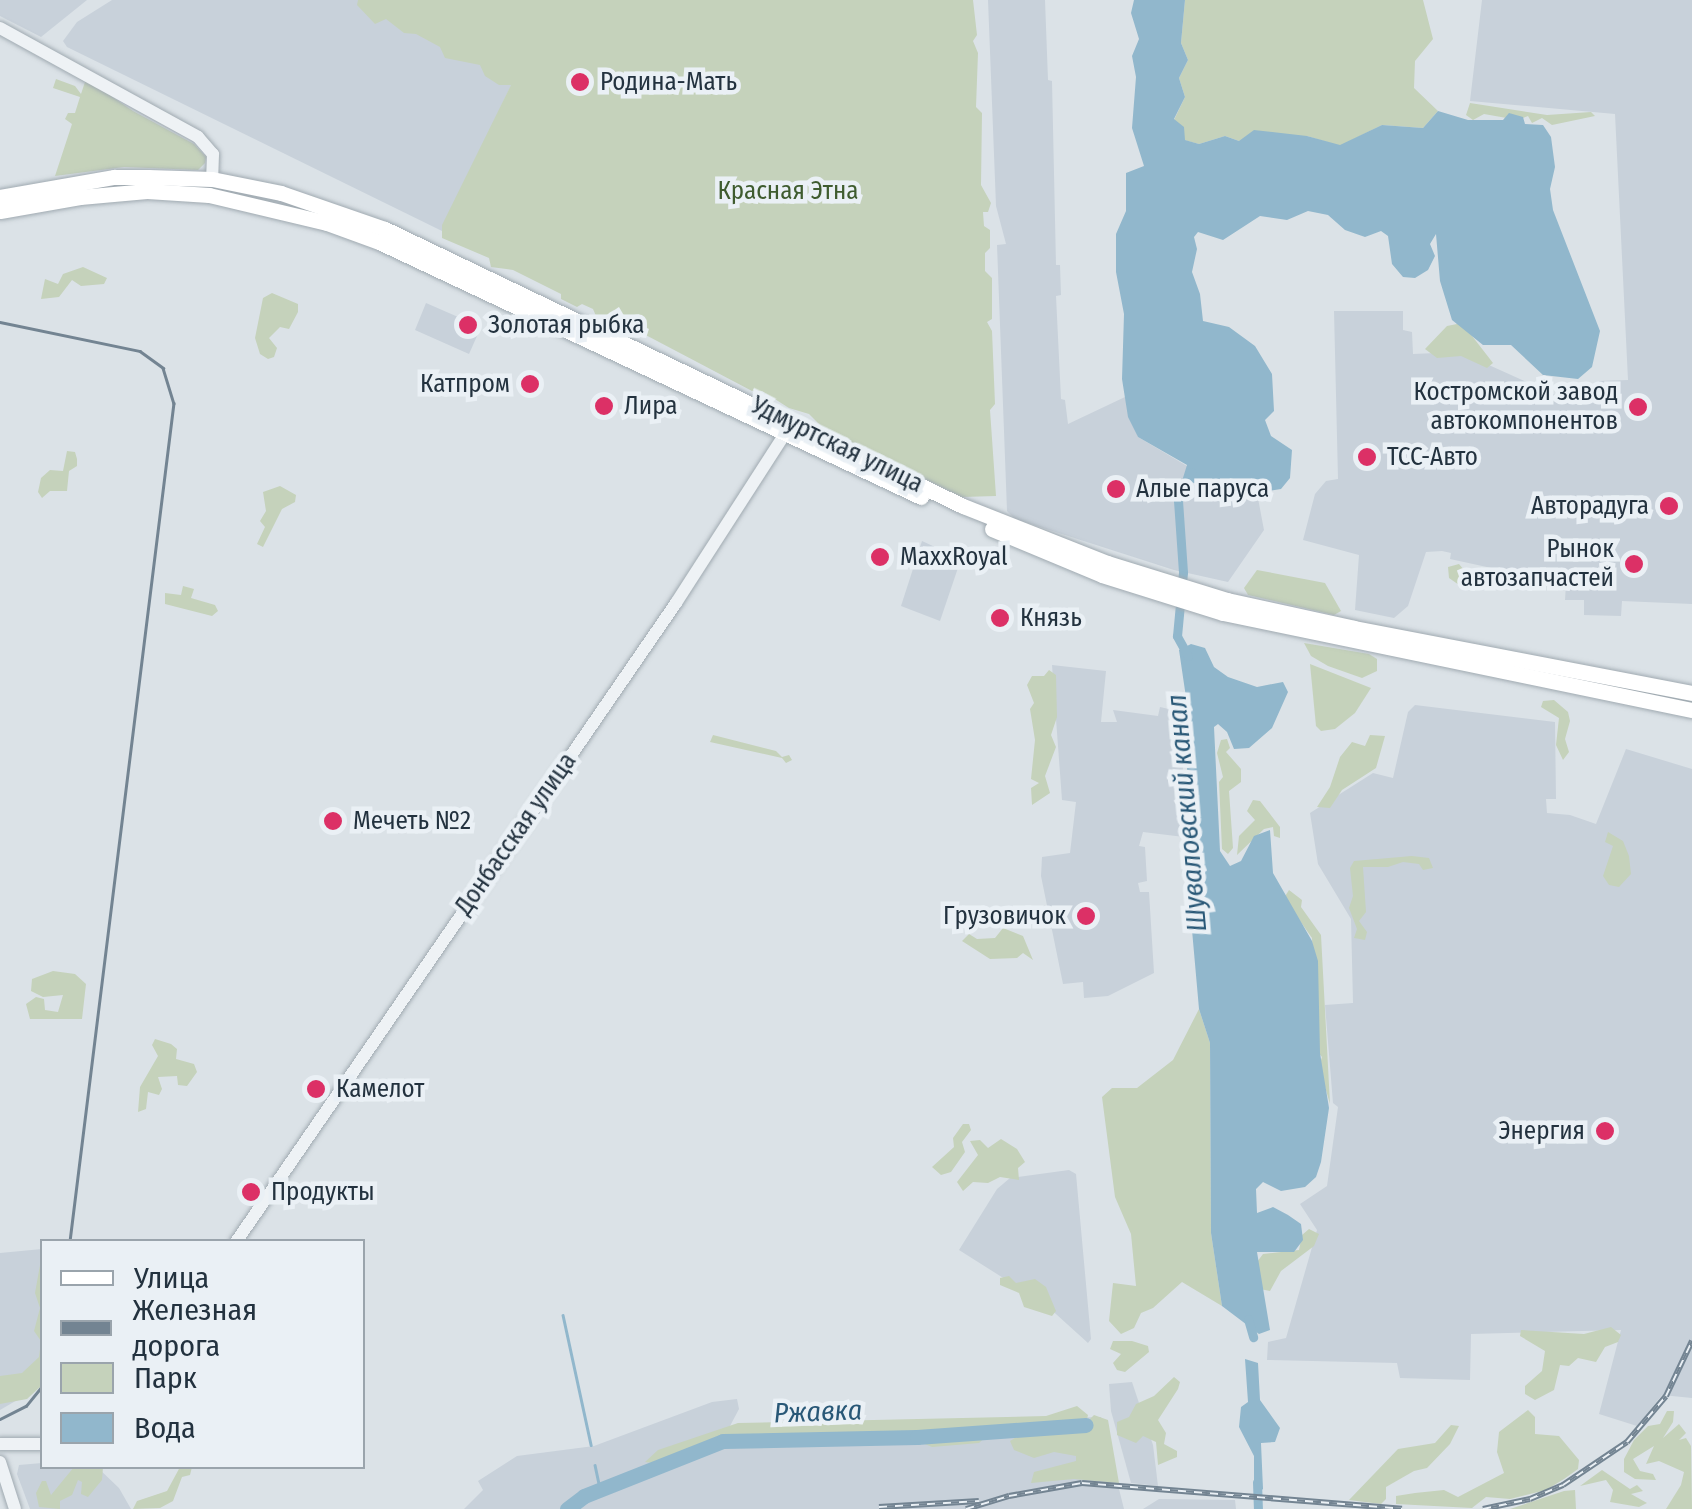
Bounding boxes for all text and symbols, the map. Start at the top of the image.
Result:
place label: Родина-Мать [600,67,737,97]
marker: Родина-Мать [569,71,591,93]
park label: Красная Этна [717,176,859,206]
place label: Золотая рыбка [488,310,644,340]
marker: Золотая рыбка [457,314,479,336]
place label: Катпром [420,369,510,399]
marker: Катпром [519,373,541,395]
place label: Костромской завод автокомпонентов [1414,378,1618,437]
street label: Удмуртская улица [746,390,928,500]
place label: Лира [624,391,677,421]
marker: Лира [593,395,615,417]
marker: Костромской завод автокомпонентов [1627,396,1649,418]
place label: ТСС-Авто [1387,442,1478,472]
marker: ТСС-Авто [1356,446,1378,468]
place label: Алые паруса [1136,474,1269,504]
marker: Алые паруса [1105,478,1127,500]
place label: Авторадуга [1531,491,1649,521]
marker: Авторадуга [1658,495,1680,517]
place label: Рынок автозапчастей [1461,535,1614,594]
place label: MaxxRoyal [900,542,1008,572]
marker: MaxxRoyal [869,546,891,568]
marker: Рынок автозапчастей [1623,553,1645,575]
place label: Князь [1020,603,1082,633]
marker: Князь [989,607,1011,629]
water label: Шуваловский канал [1160,693,1214,933]
street label: Донбасская улица [449,747,583,921]
place label: Мечеть №2 [353,806,471,836]
marker: Мечеть №2 [322,810,344,832]
place label: Грузовичок [943,901,1066,931]
marker: Грузовичок [1075,905,1097,927]
place label: Камелот [336,1074,424,1104]
marker: Камелот [305,1078,327,1100]
place label: Энергия [1498,1116,1585,1146]
marker: Энергия [1594,1120,1616,1142]
place label: Продукты [271,1177,375,1207]
marker: Продукты [240,1181,262,1203]
legend [40,1239,365,1469]
text: Улица [134,1260,209,1296]
text: Железная дорога [132,1292,257,1364]
text: Парк [134,1360,197,1396]
water label: Ржавка [773,1394,863,1430]
text: Вода [134,1410,196,1446]

